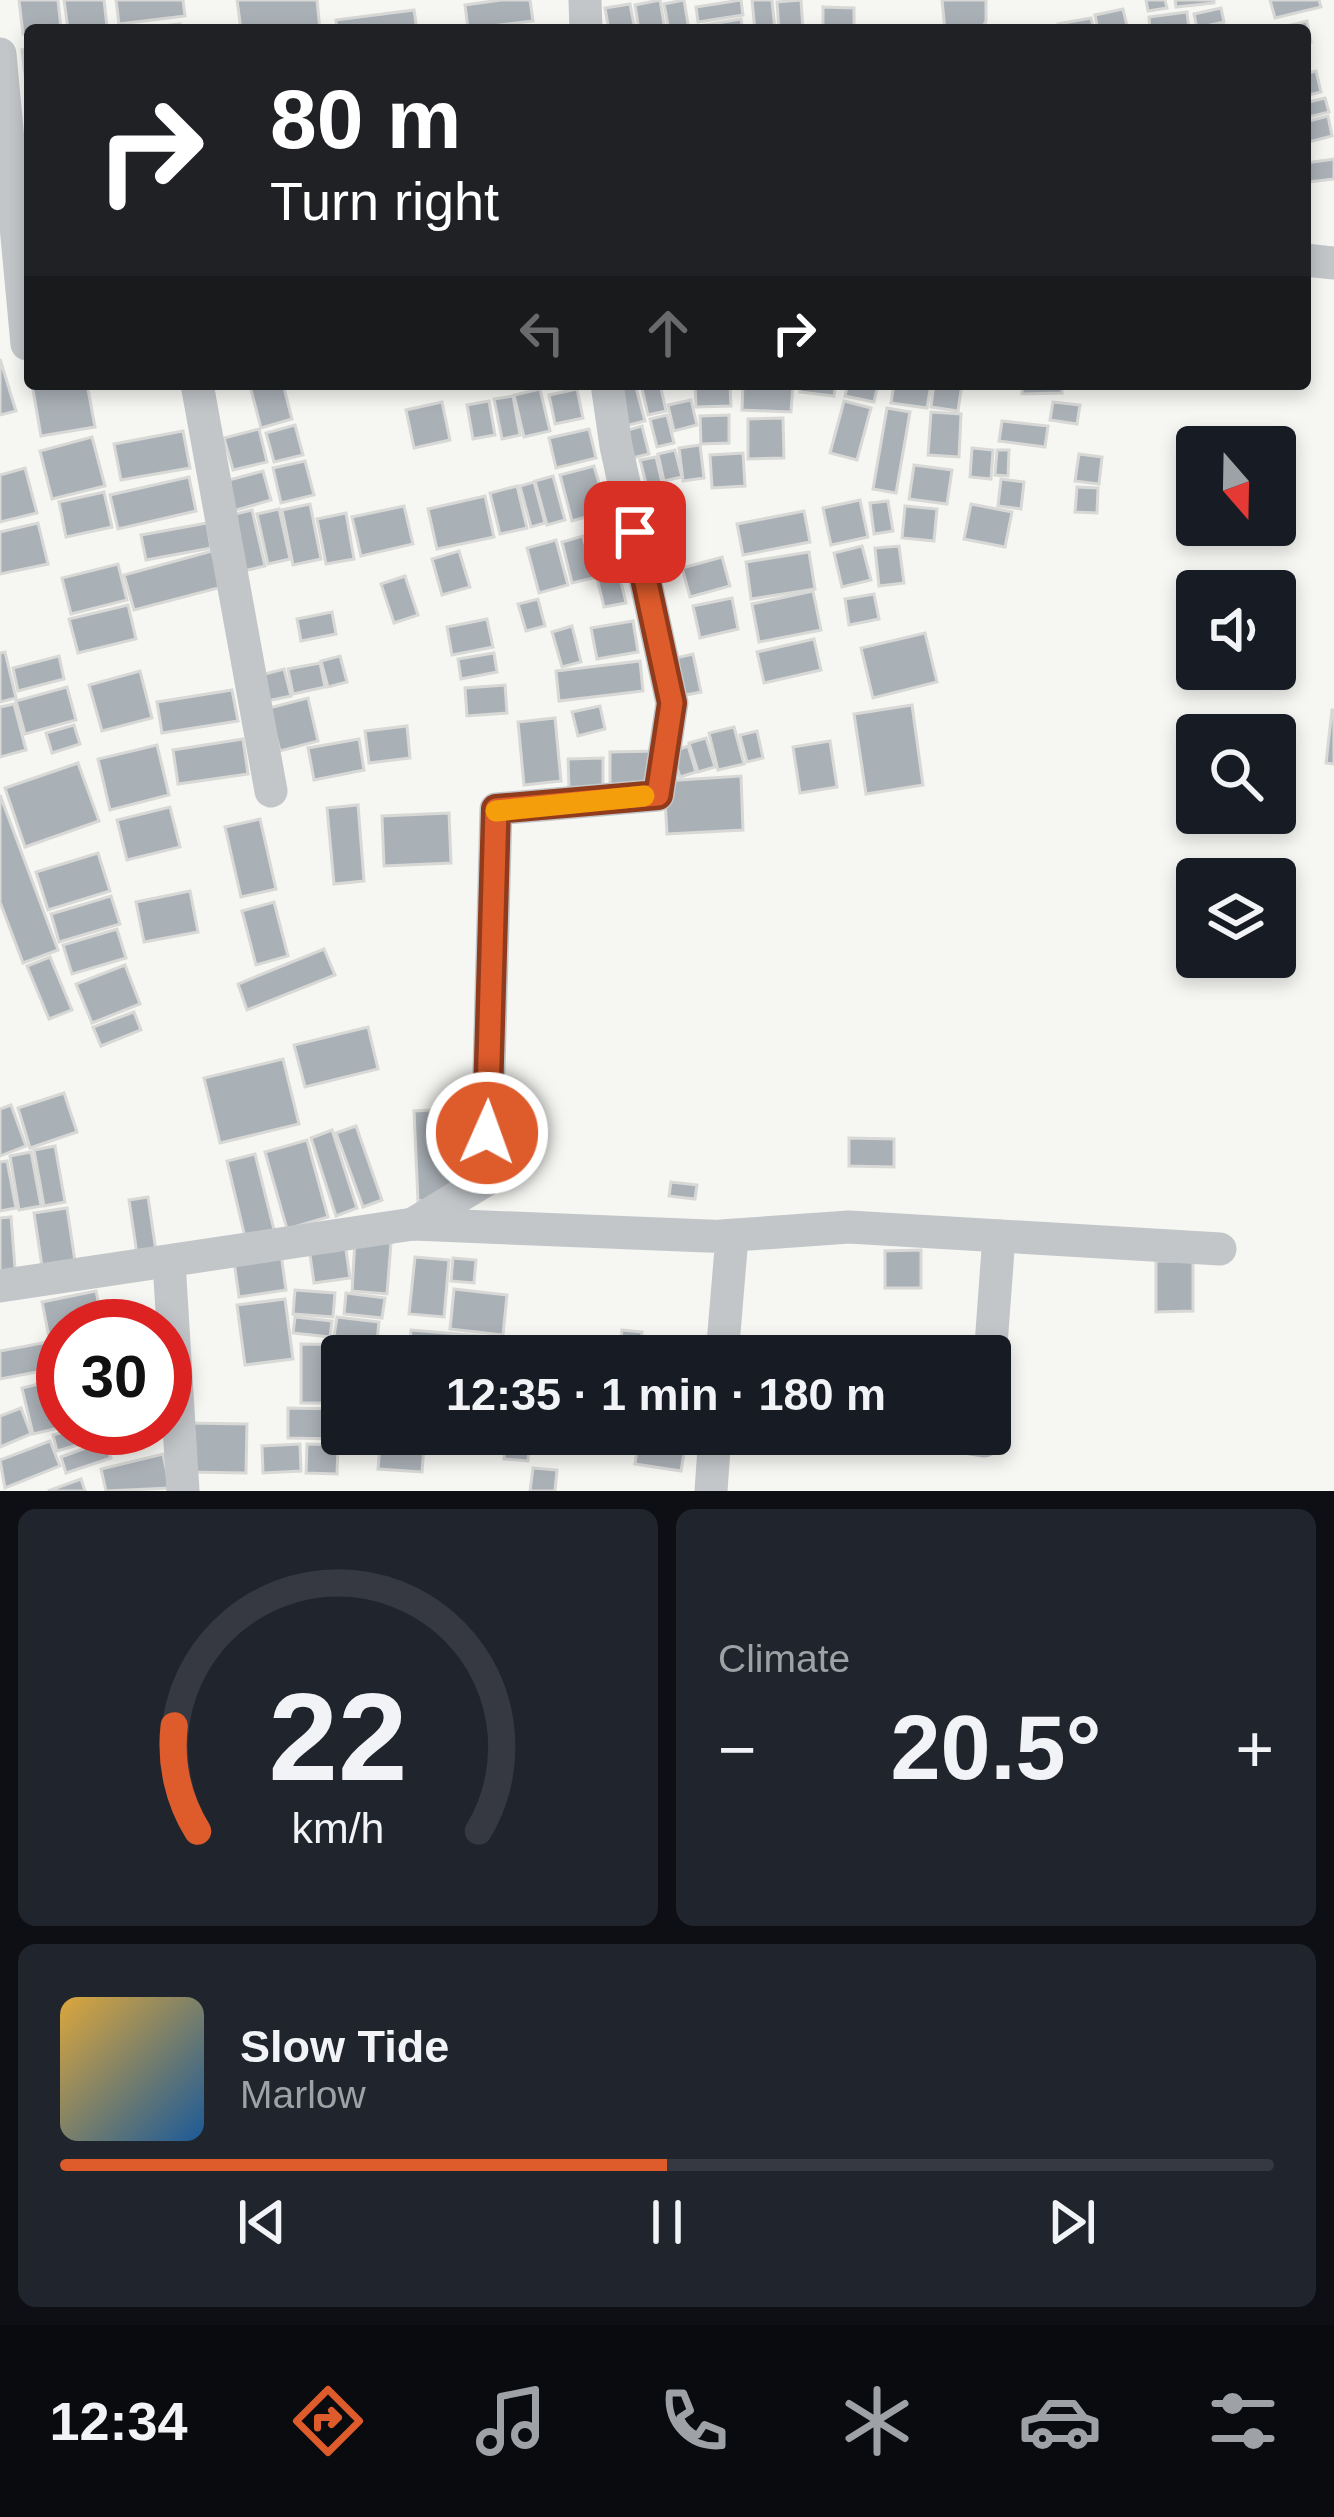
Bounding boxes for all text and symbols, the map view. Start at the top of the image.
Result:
icon: right [72,72,228,228]
text: 80 m [270,72,461,166]
text: Turn right [270,171,499,231]
icon: left [509,300,575,366]
icon: ahead [635,300,701,366]
icon: right [761,300,827,366]
north arrow [1176,426,1296,546]
map controls [1176,426,1296,978]
pin [584,481,686,583]
icon: arrive [602,499,668,565]
button: sound [1176,570,1296,690]
button: search [1176,714,1296,834]
button: layers [1176,858,1296,978]
position arrow [424,1070,550,1196]
speed limit sign: 30 [36,1299,192,1455]
text: 12:35 · 1 min · 180 m [446,1369,886,1420]
text: Climate [718,1637,850,1680]
text: 22 [269,1667,407,1806]
text: 20.5° [890,1698,1102,1798]
text: − [718,1712,757,1786]
text: + [1235,1712,1274,1786]
text: km/h [292,1803,384,1851]
text: Slow Tide [240,2021,449,2072]
text: Marlow [240,2073,366,2116]
icon: previous [229,2189,295,2255]
icon: pause [634,2189,700,2255]
icon: next [1039,2189,1105,2255]
icon: directions [286,2379,370,2463]
icon: music [469,2379,553,2463]
icon: phone [652,2379,736,2463]
icon: climate [835,2379,919,2463]
icon: car [1018,2379,1102,2463]
icon: filters [1201,2379,1285,2463]
text: 12:34 [49,2391,188,2451]

